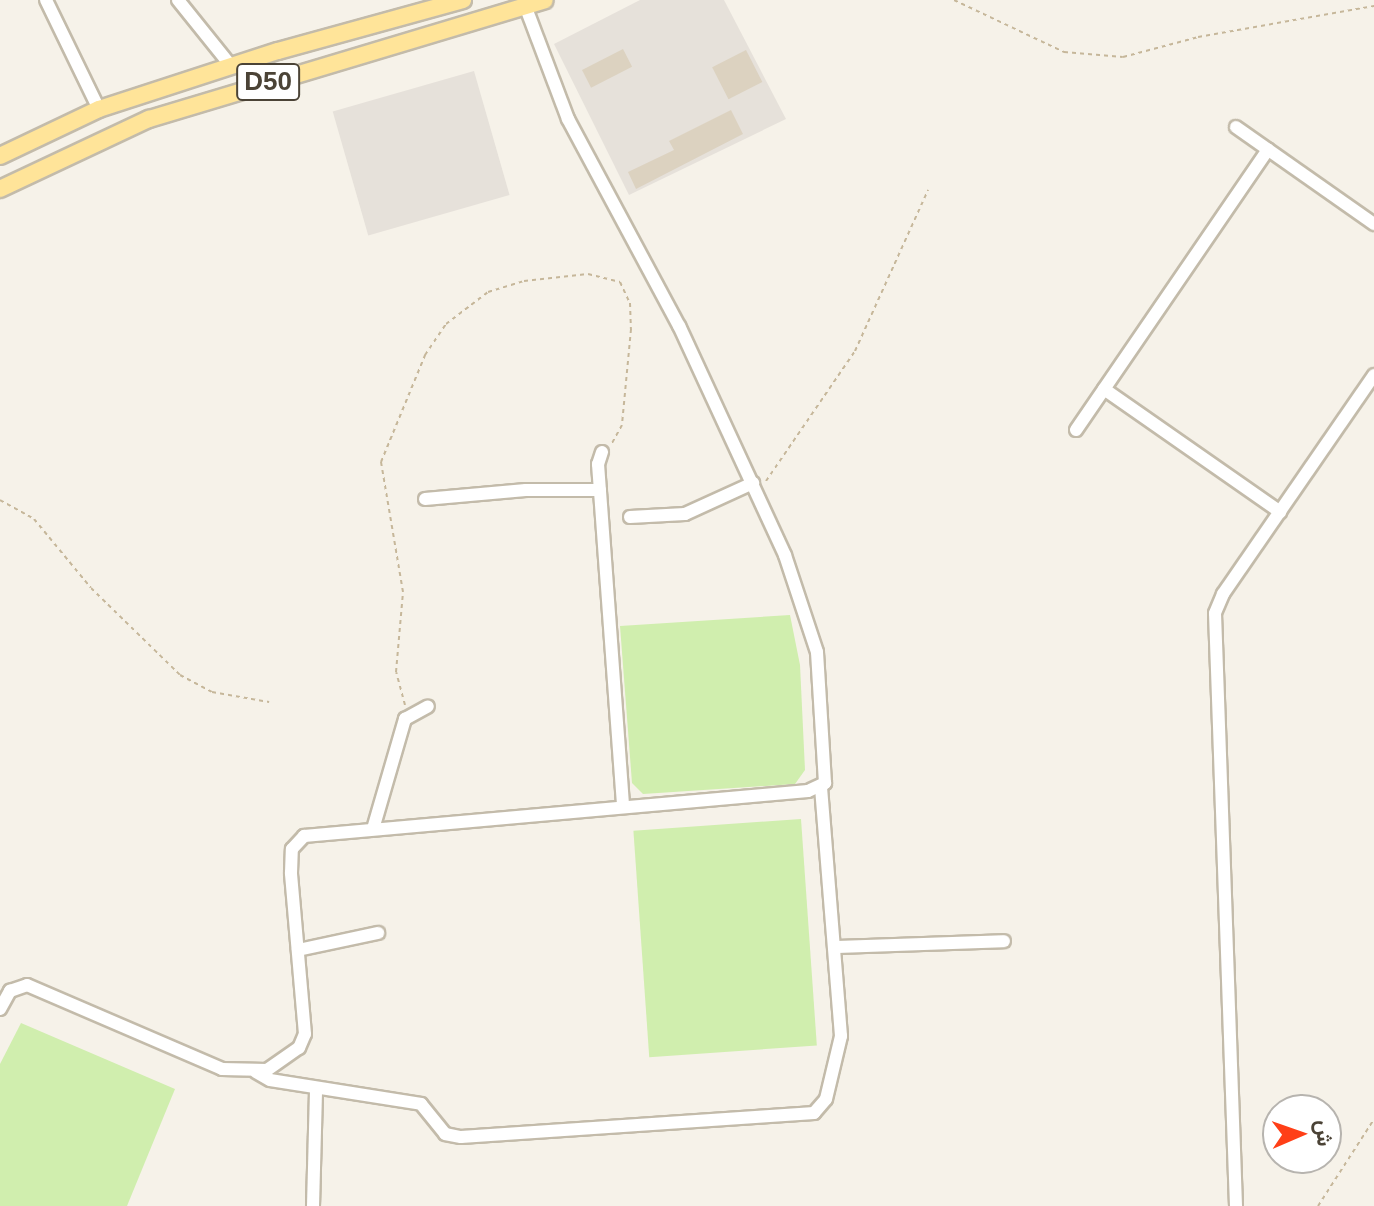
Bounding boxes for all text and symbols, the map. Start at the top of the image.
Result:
road number: D50 [236,60,300,104]
north arrow [1262,1094,1342,1174]
text: ش [1312,1120,1337,1147]

